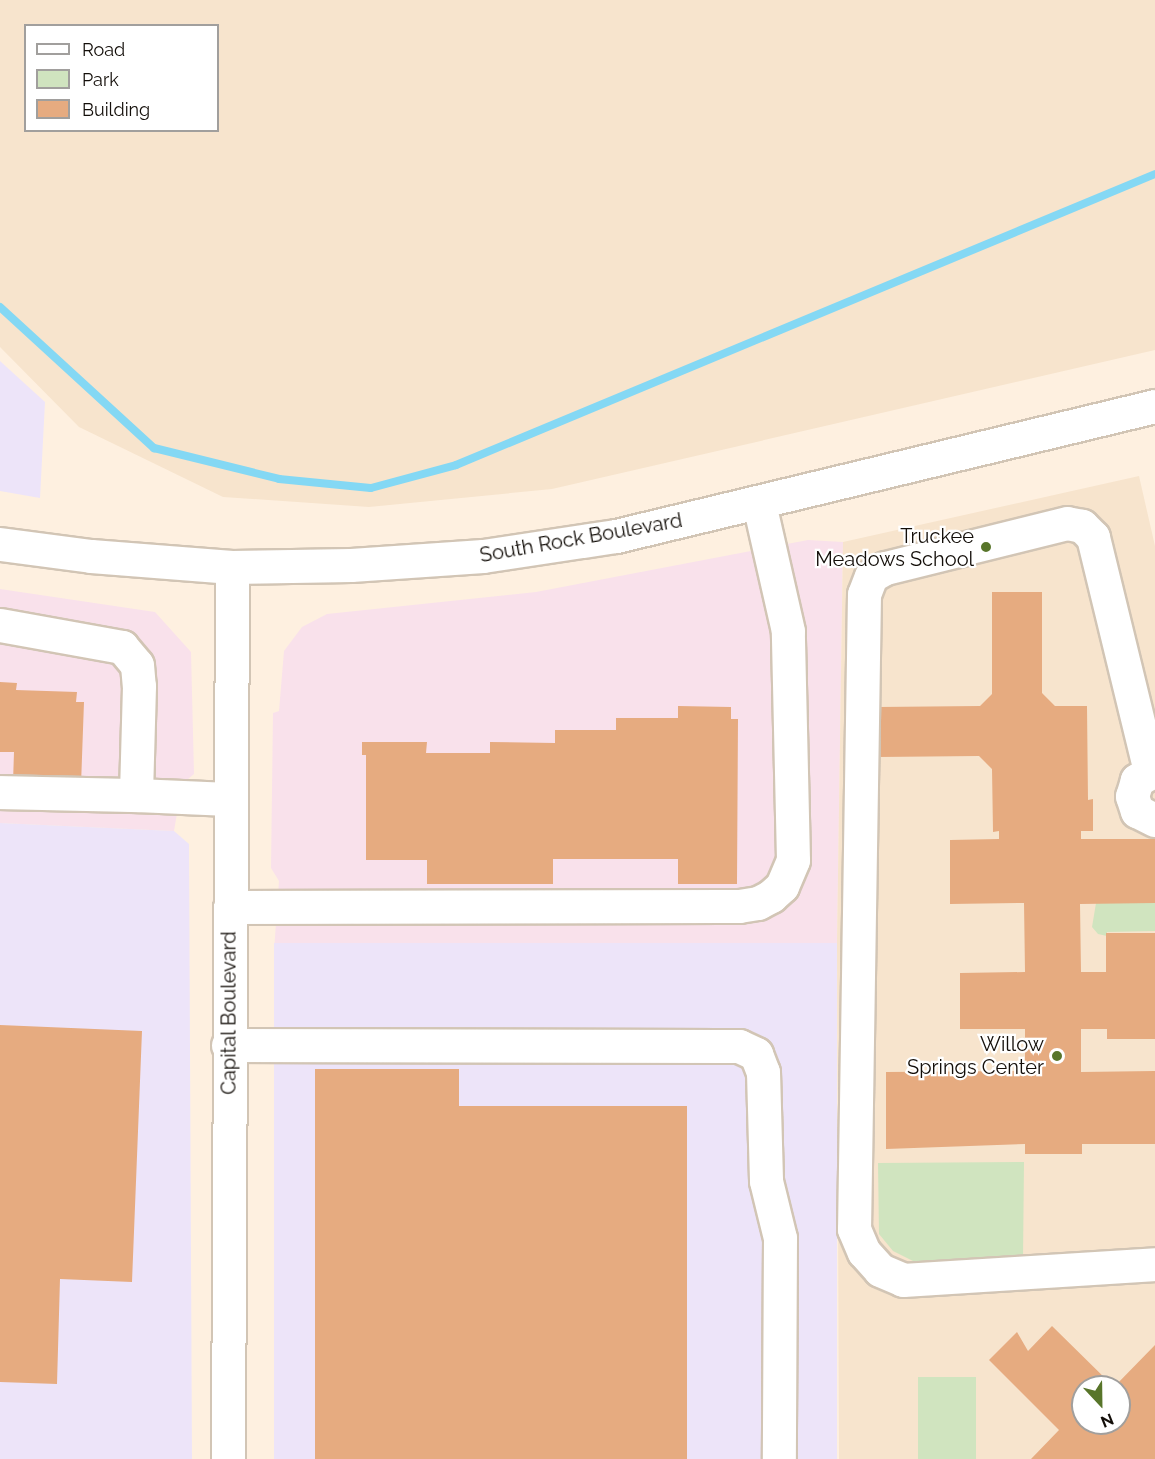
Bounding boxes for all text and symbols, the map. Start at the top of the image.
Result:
legend [24,24,219,132]
text: Road [82,39,125,60]
text: Park [82,69,119,90]
text: Building [82,99,150,120]
street label: South Rock Boulevard [478,508,684,568]
place label: Truckee Meadows School [815,524,974,571]
marker: Truckee Meadows School [979,540,993,554]
street label: Capital Boulevard [217,931,241,1095]
place label: Willow Springs Center [907,1032,1044,1079]
marker: Willow Springs Center [1048,1047,1066,1065]
north arrow [1071,1375,1131,1435]
text: N [1098,1409,1116,1431]

